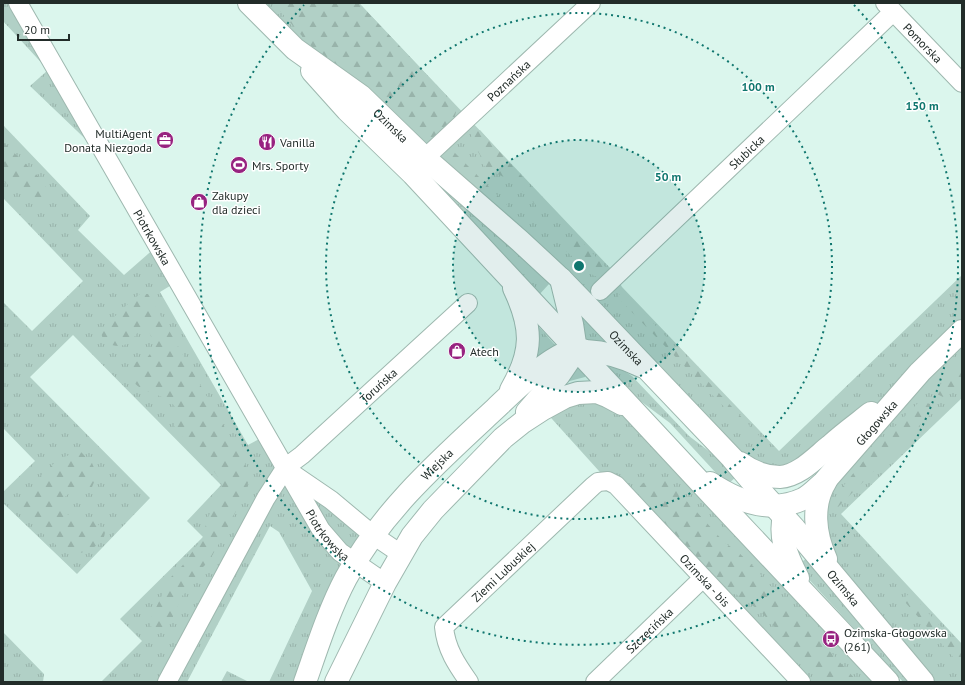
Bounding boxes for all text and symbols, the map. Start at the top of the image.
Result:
scale bar [18,16,69,42]
street label: Pomorska [900,19,946,66]
text: 20 m [24,22,50,37]
street label: Poznańska [484,56,533,104]
text: 100 m [741,79,775,94]
text: 150 m [905,98,939,113]
street label: Ozimska [370,105,412,146]
place label: MultiAgent Donata Niezgoda [64,126,152,155]
office icon: MultiAgent Donata Niezgoda [155,130,175,150]
street label: Słubicka [725,131,767,172]
restaurant icon: Vanilla [257,132,277,152]
place label: Vanilla [279,135,315,150]
sports icon: Mrs. Sporty [229,155,249,175]
place label: Mrs. Sporty [252,158,309,173]
text: 50 m [655,169,681,184]
place label: Zakupy dla dzieci [212,188,261,217]
shop icon: Zakupy dla dzieci [189,192,209,212]
street label: Piotrkowska [131,206,175,268]
centre of rings [572,259,586,273]
street label: Ozimska [606,327,647,368]
shop icon: Atech [447,341,467,361]
place label: Atech [470,344,499,359]
street label: Toruńska [356,364,400,406]
street label: Głogowska [852,396,900,448]
street label: Wiejska [417,445,456,483]
street label: Piotrkowska [303,506,353,564]
street label: Ziemi Lubuskiej [468,538,537,605]
street label: Ozimska - bis [677,551,733,609]
street label: Ozimska [824,566,864,609]
street label: Szczecińska [622,604,676,656]
place label: Ozimska-Głogowska (261) [844,625,947,654]
bus stop icon: Ozimska-Głogowska (261) [821,629,841,649]

